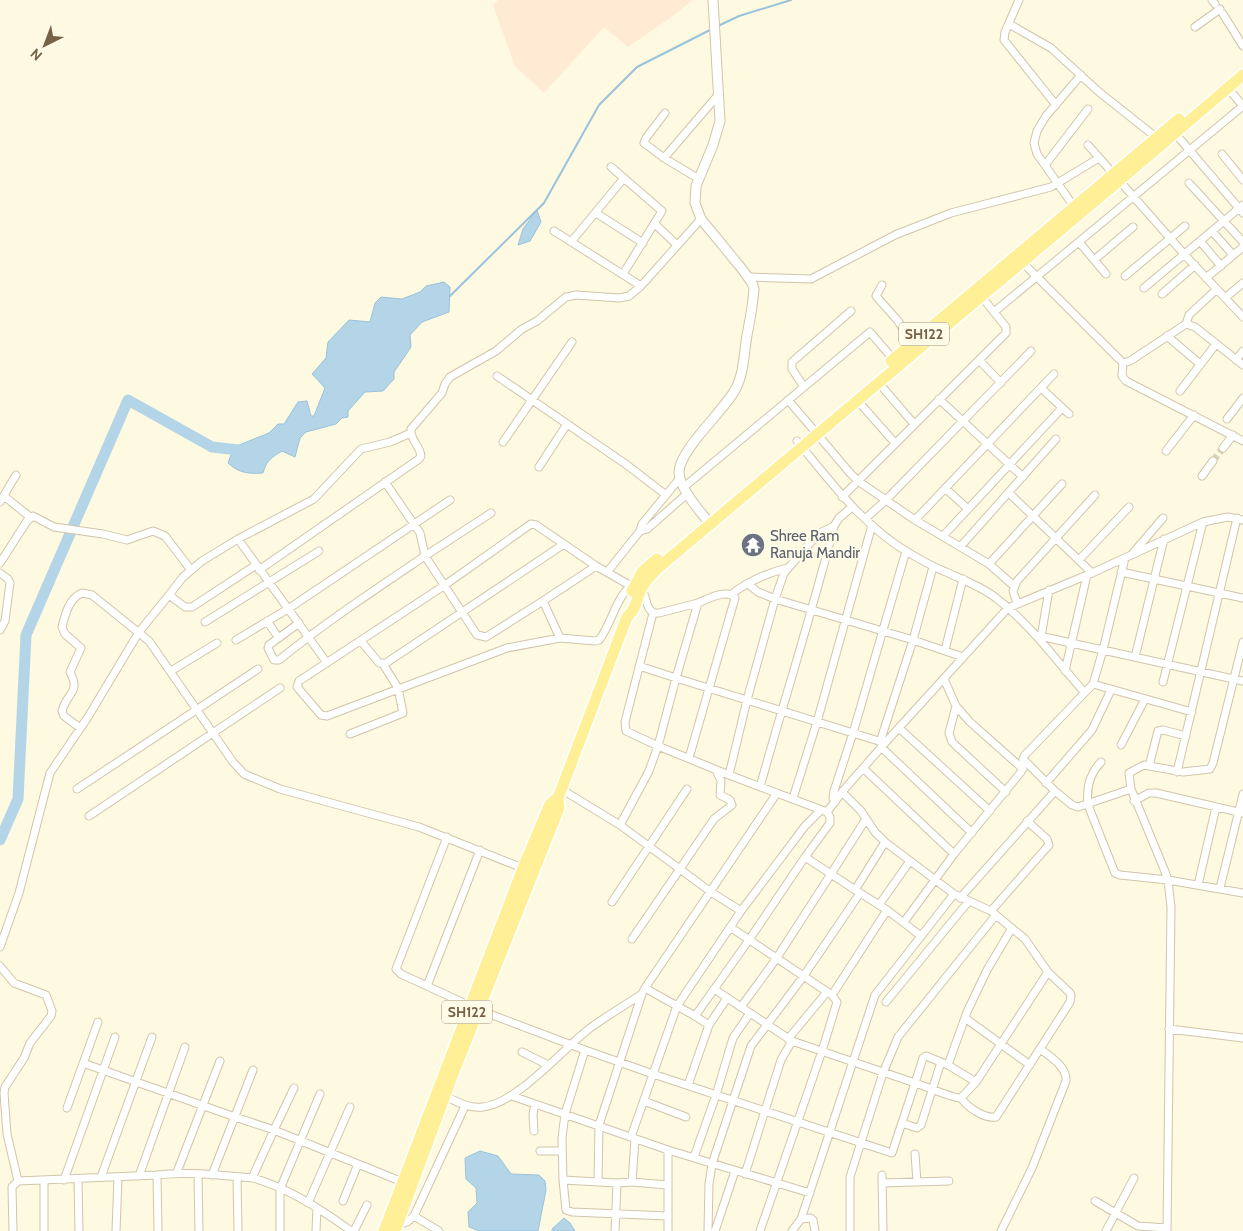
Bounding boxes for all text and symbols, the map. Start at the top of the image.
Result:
north arrow [20,20,70,70]
text: N [27,45,46,65]
road number: SH122 [899,322,949,346]
place label: Shree Ram Ranuja Mandir [770,527,860,562]
temple icon: Shree Ram Ranuja Mandir [740,532,766,558]
road number: SH122 [442,1000,492,1024]

